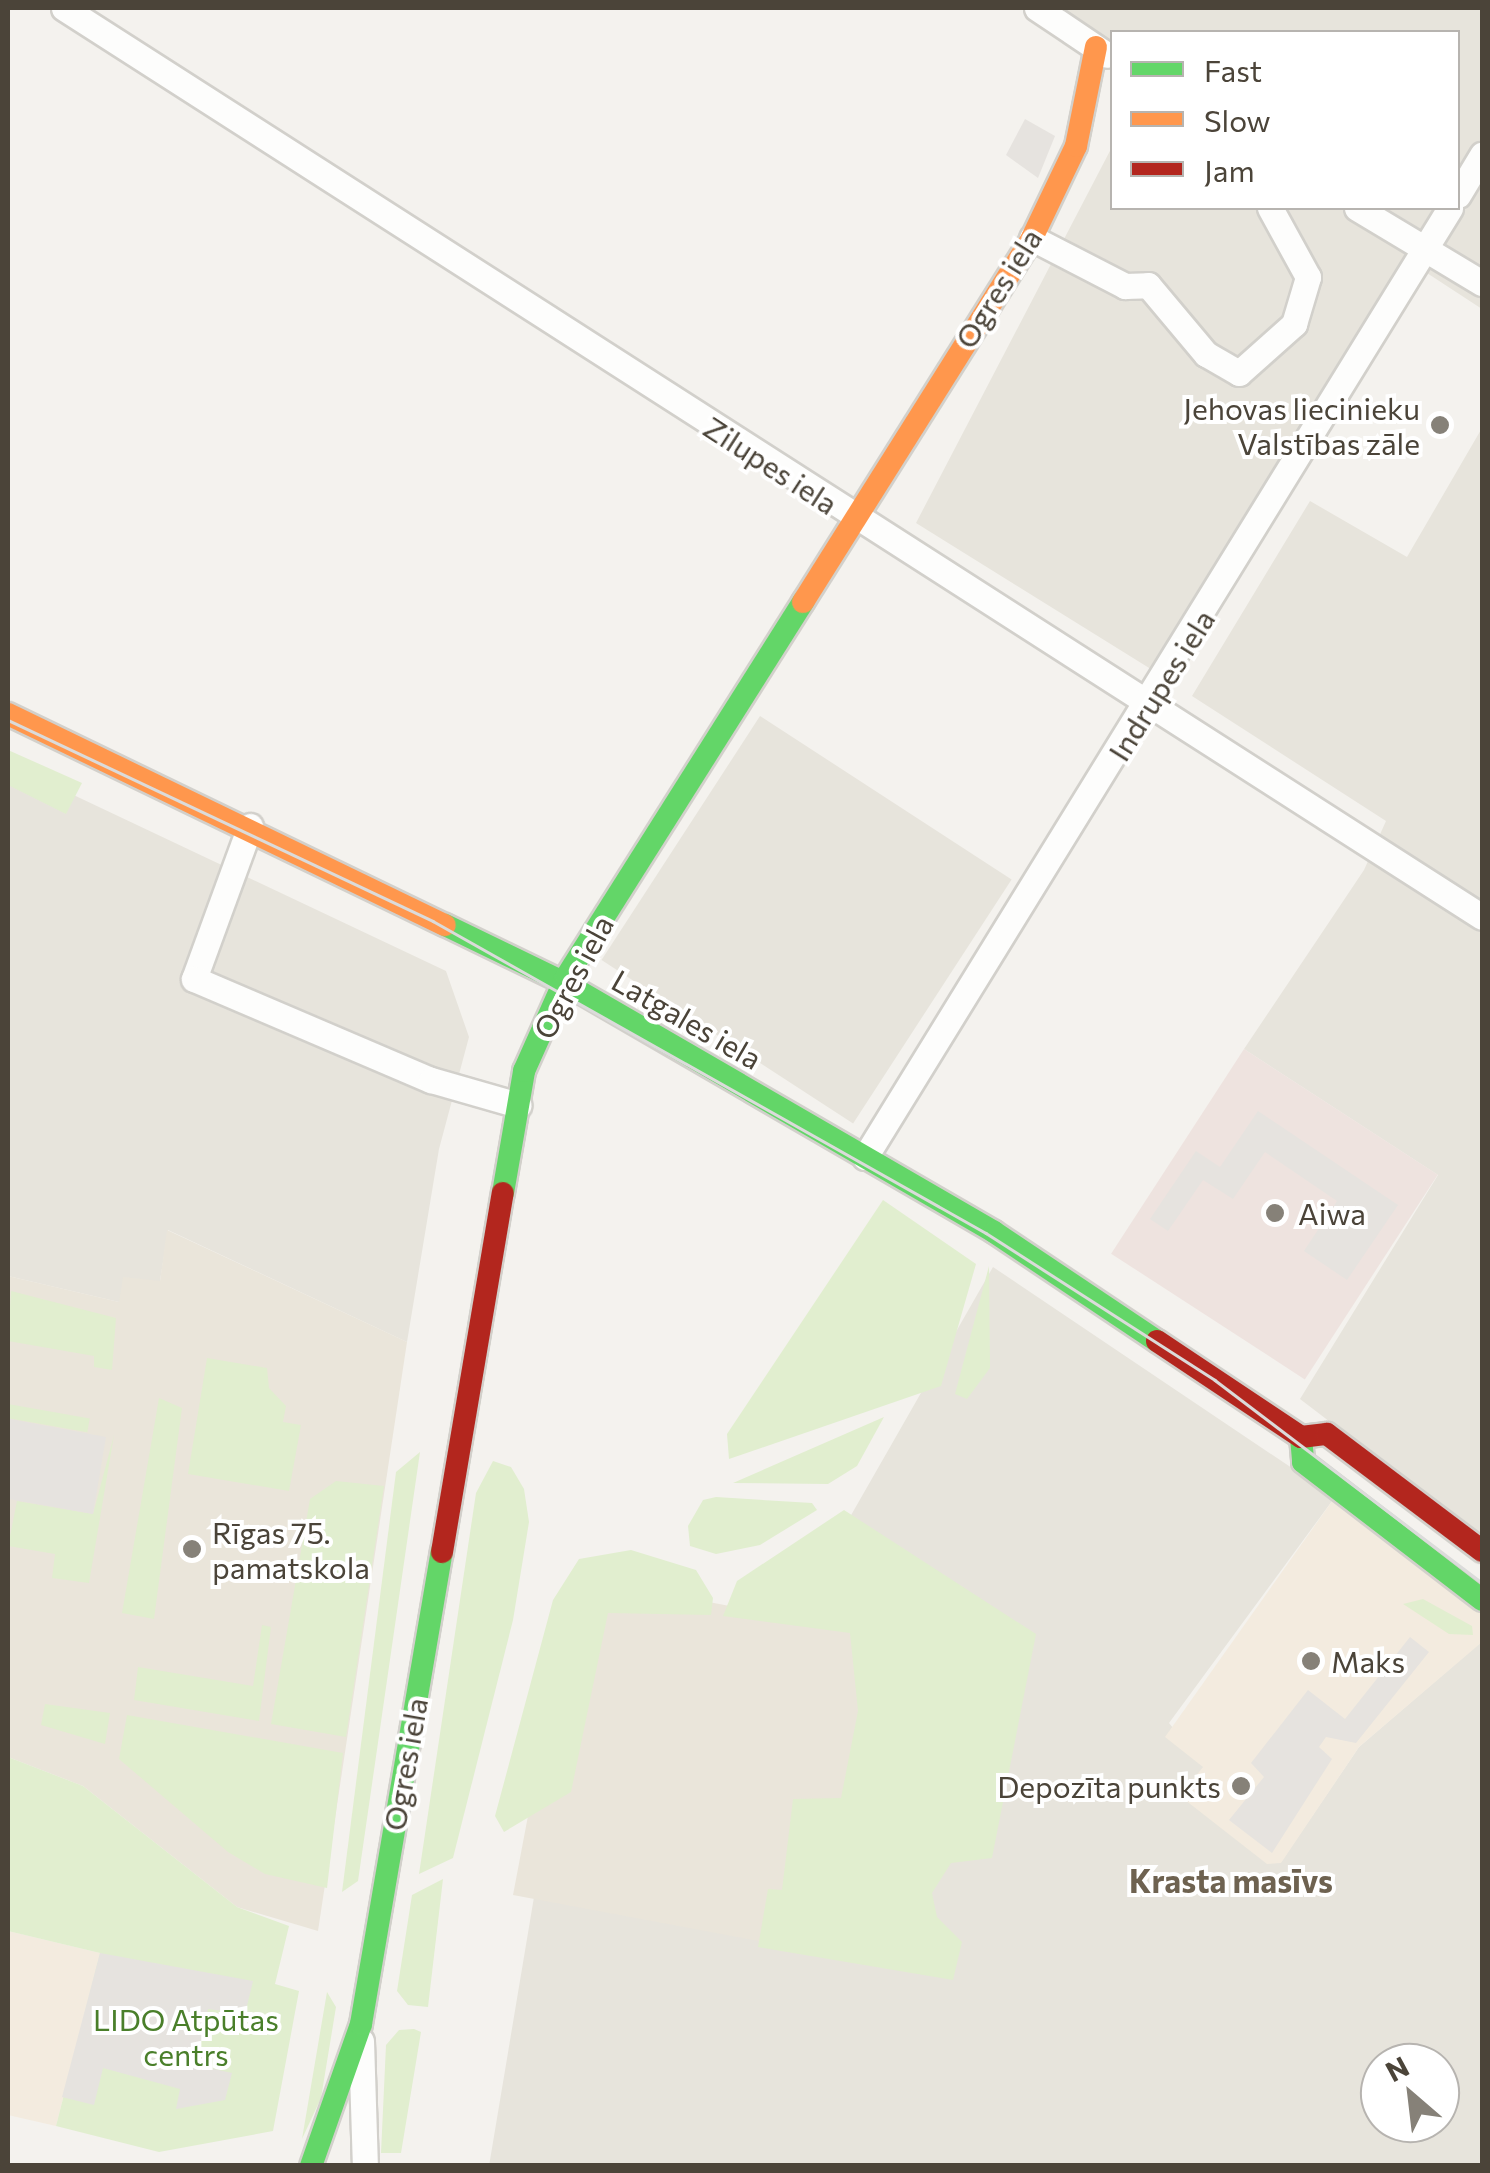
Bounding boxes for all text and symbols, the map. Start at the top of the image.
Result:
legend [1110,30,1460,210]
text: Fast [1204,51,1262,88]
text: Slow [1204,101,1271,138]
text: Jam [1204,151,1255,188]
street label: Ogres iela [947,222,1049,354]
place label: Jehovas liecinieku Valstības zāle [1183,390,1420,460]
street label: Zilupes iela [697,409,845,521]
marker: Jehovas liecinieku Valstības zāle [1429,414,1451,436]
street label: Indrupes iela [1100,603,1222,767]
street label: Ogres iela [526,909,620,1045]
street label: Latgales iela [606,962,768,1076]
place label: Aiwa [1298,1195,1366,1231]
marker: Aiwa [1262,1200,1288,1226]
place label: Rīgas 75. pamatskola [212,1514,370,1584]
marker: Rīgas 75. pamatskola [181,1538,203,1560]
place label: Maks [1331,1643,1405,1679]
marker: Maks [1300,1650,1322,1672]
street label: Ogres iela [376,1695,434,1833]
place label: Depozīta punkts [997,1768,1221,1804]
marker: Depozīta punkts [1230,1775,1252,1797]
district label: Krasta masīvs [1129,1861,1333,1899]
park label: LIDO Atpūtas centrs [93,2001,279,2072]
north arrow [1360,2043,1460,2143]
text: N [1380,2048,1414,2088]

